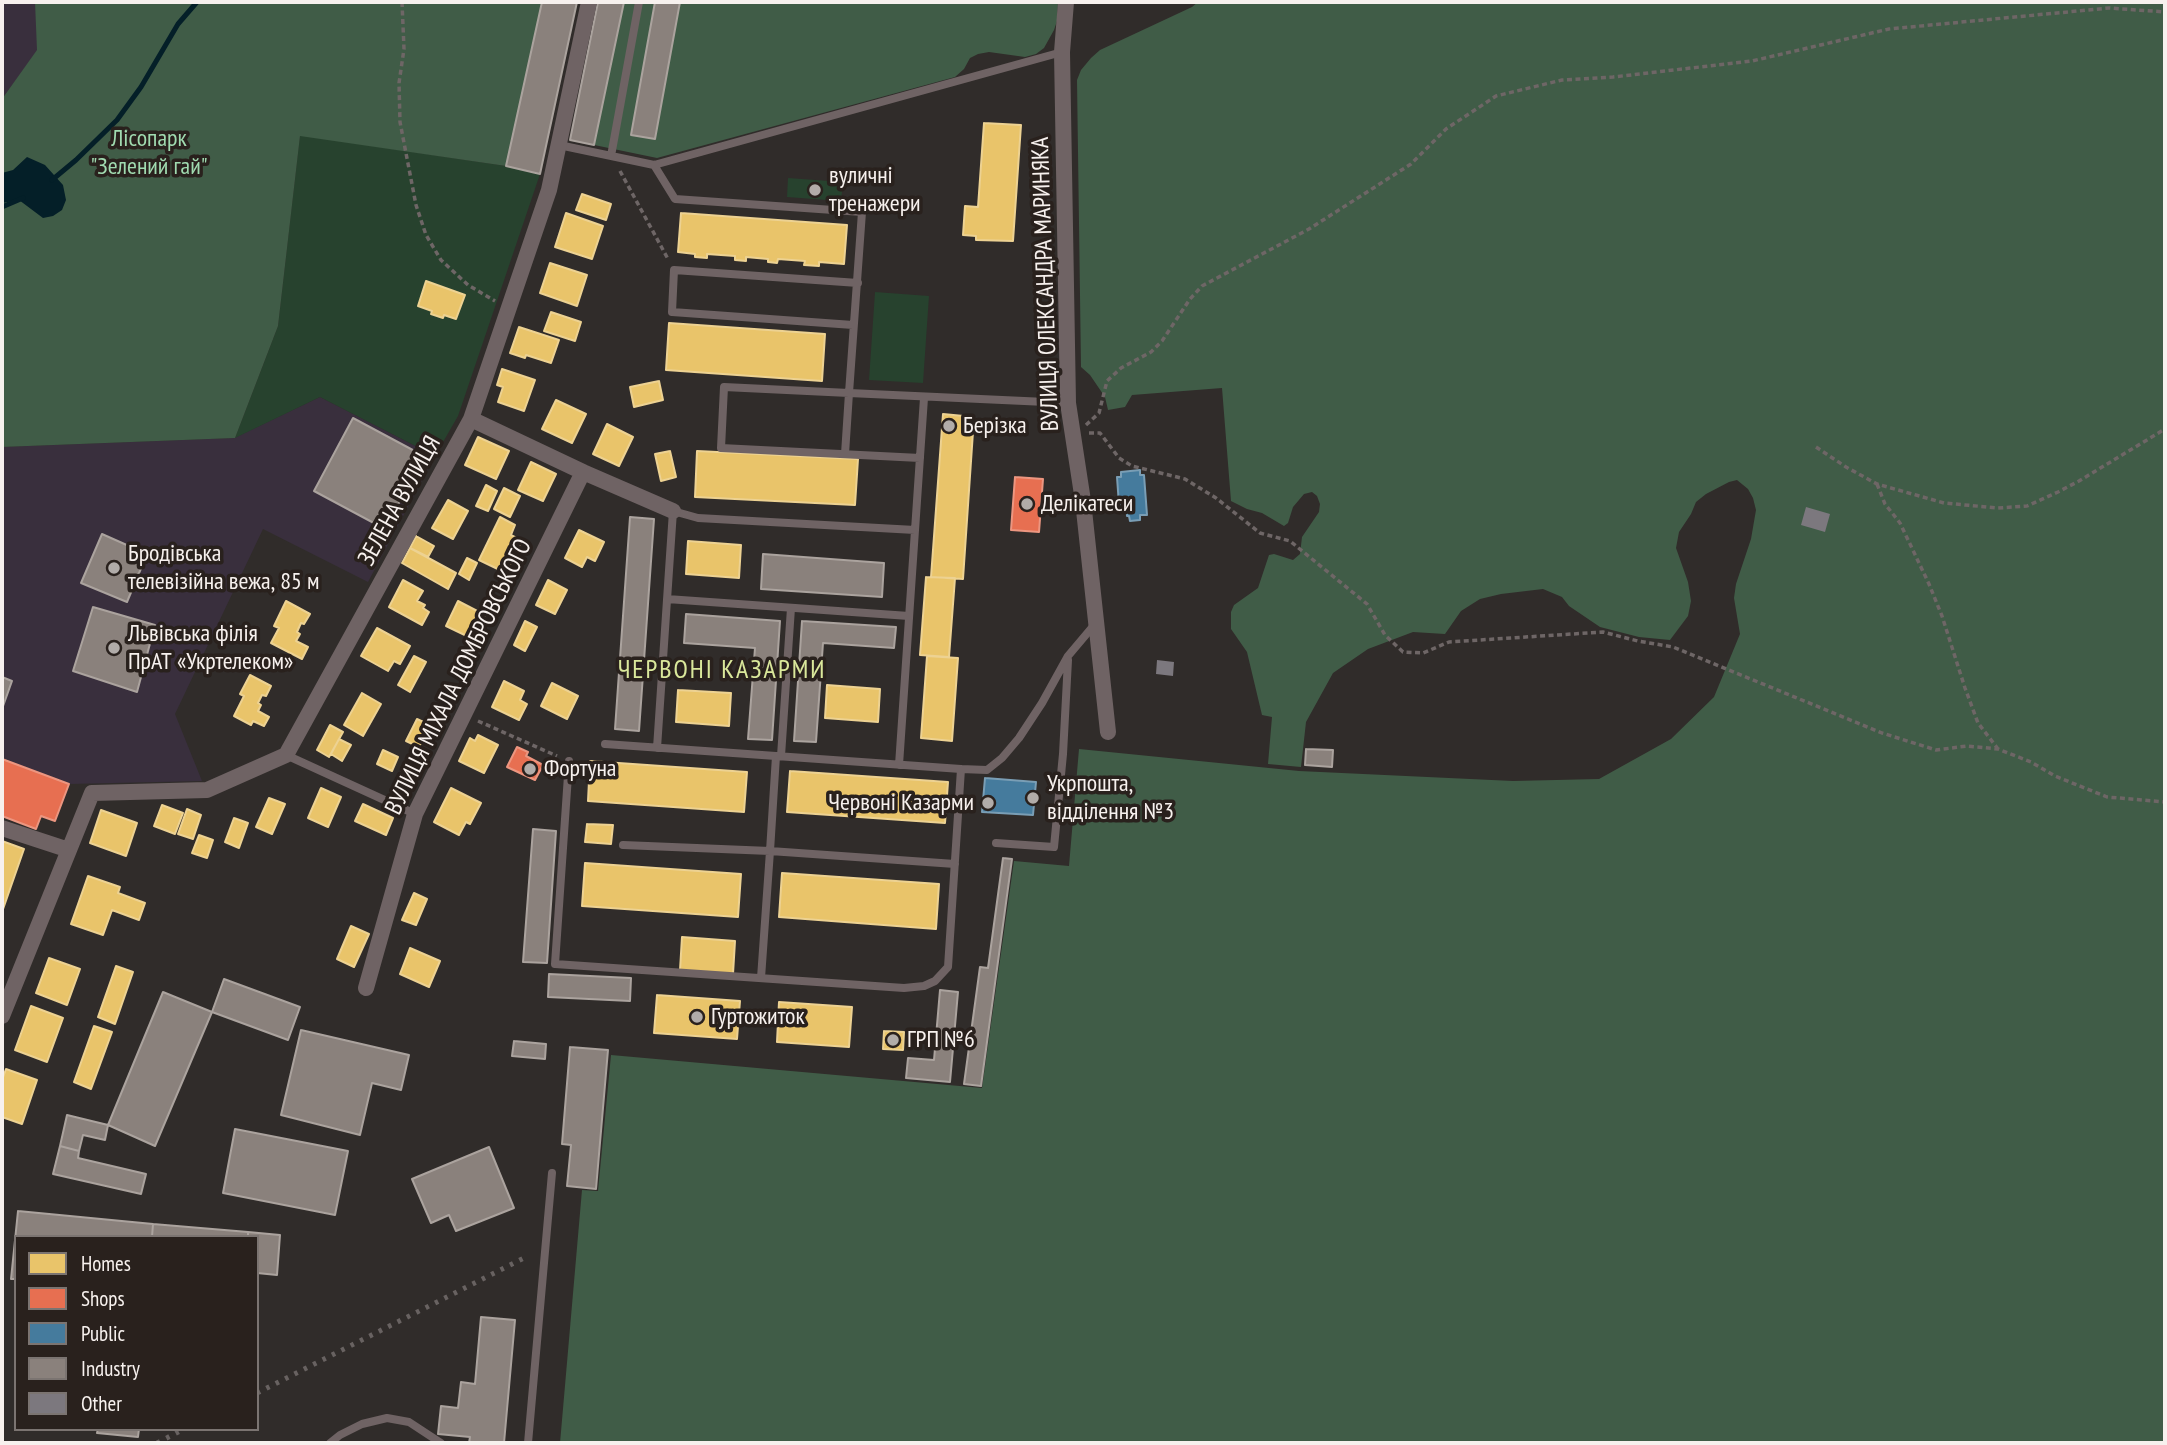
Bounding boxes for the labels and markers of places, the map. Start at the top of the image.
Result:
place label: вуличні тренажери [829,162,921,218]
marker: вуличні тренажери [807,182,823,198]
place label: Берізка [963,412,1027,440]
marker: Берізка [941,418,957,434]
place label: Делікатеси [1041,490,1133,518]
marker: Делікатеси [1019,496,1035,512]
place label: Бродівська телевізійна вежа, 85 м [128,540,319,596]
marker: Бродівська телевізійна вежа, 85 м [106,560,122,576]
place label: Львівська філія ПрАТ «Укртелеком» [128,620,293,676]
marker: Львівська філія ПрАТ «Укртелеком» [106,640,122,656]
place label: Фортуна [544,755,616,783]
marker: Фортуна [522,761,538,777]
place label: Укрпошта, відділення №3 [1047,770,1174,826]
place label: Червоні Казарми [828,789,974,817]
marker: Укрпошта, відділення №3 [1025,790,1041,806]
marker: Червоні Казарми [980,795,996,811]
place label: Гуртожиток [711,1003,805,1031]
marker: Гуртожиток [689,1009,705,1025]
place label: ГРП №6 [907,1026,975,1054]
marker: ГРП №6 [885,1032,901,1048]

